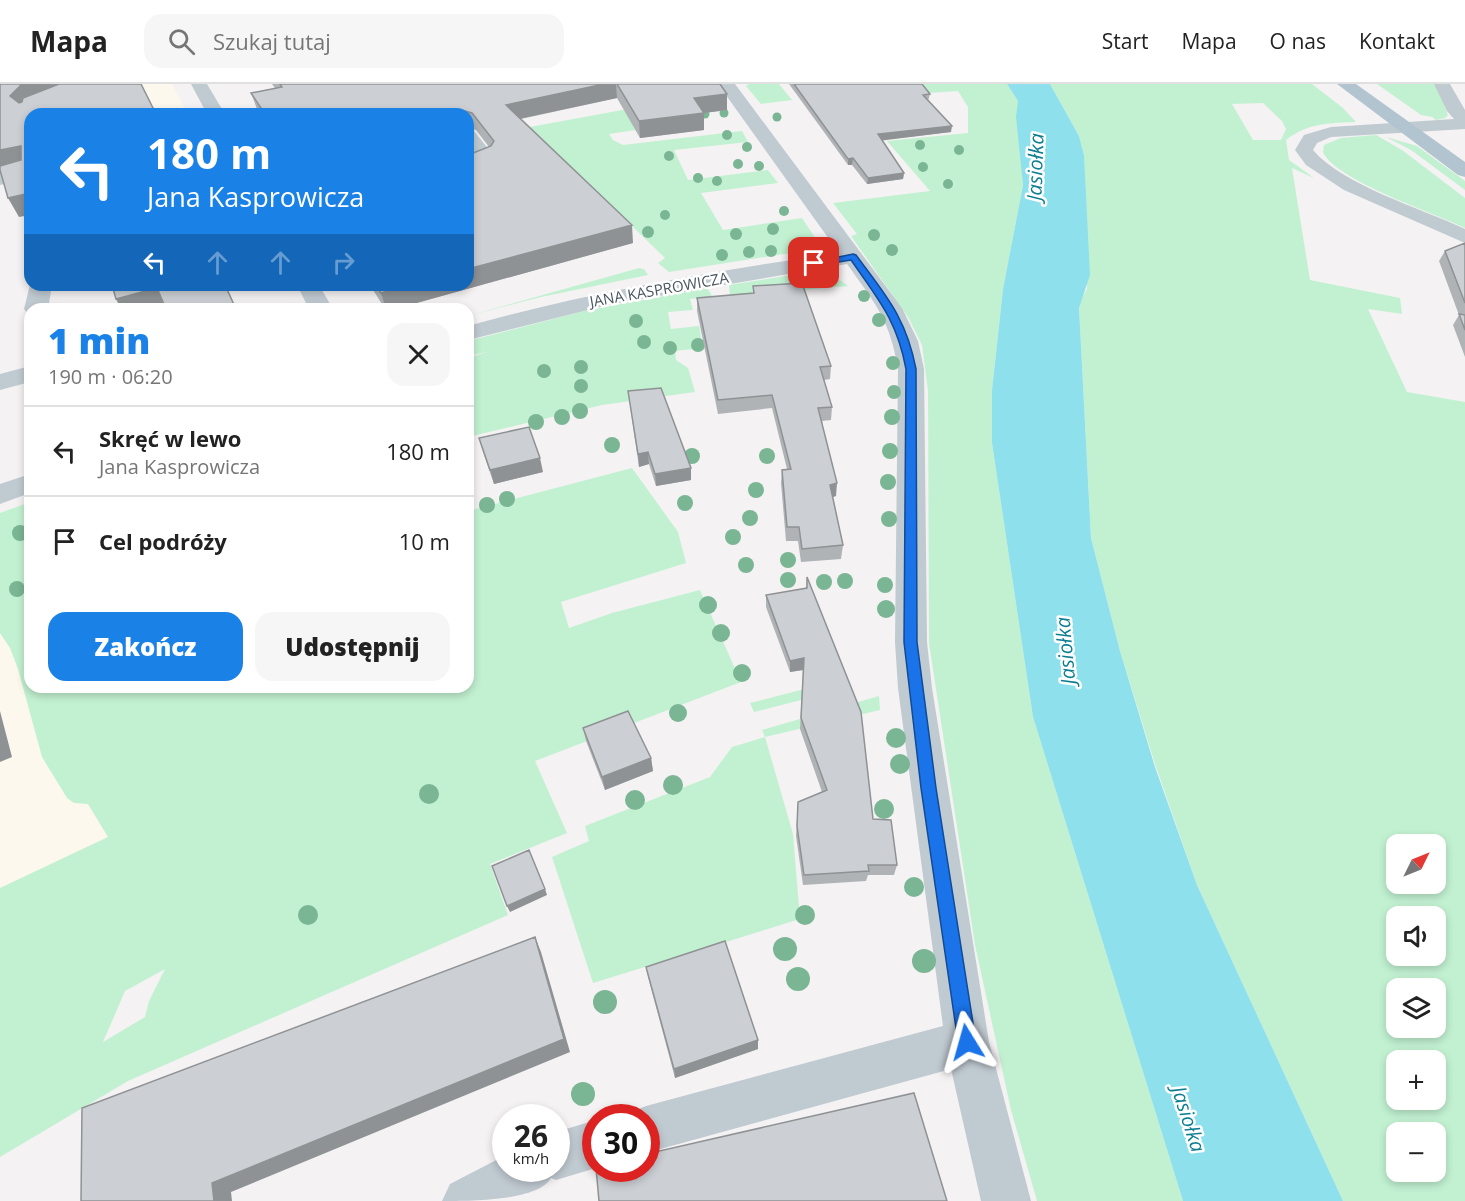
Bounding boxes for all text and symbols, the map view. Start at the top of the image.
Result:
search box [144,14,564,68]
text: Mapa [30,22,108,60]
icon: search [165,25,198,58]
text: Szukaj tutaj [213,26,331,56]
text: Start [1102,27,1149,55]
text: Mapa [1182,27,1237,55]
text: O nas [1270,27,1326,55]
text: Kontakt [1359,27,1435,55]
text: 180 m [147,124,271,181]
icon: left [48,132,126,210]
water label: Jasiołka [1020,133,1050,205]
text: Jana Kasprowicza [147,178,364,215]
pin [788,237,839,288]
icon: left [138,246,171,279]
icon: ahead [201,246,234,279]
icon: ahead [264,246,297,279]
icon: right [327,246,360,279]
icon: arrive [797,246,830,279]
street label: JANA KASPROWICZA [586,267,730,311]
text: 1 min [48,316,150,365]
button: close [387,323,450,386]
text: 190 m · 06:20 [48,363,173,390]
text: Skręć w lewo [99,423,241,453]
icon: left [48,435,81,468]
text: 180 m [386,436,450,466]
text: Jana Kasprowicza [99,453,260,480]
icon: arrive [48,525,81,558]
text: Cel podróży [99,526,227,556]
text: 10 m [399,526,450,556]
button: Zakończ [48,612,243,681]
button: Udostępnij [255,612,450,681]
water label: Jasiołka [1049,616,1082,690]
north arrow [1386,834,1446,894]
map controls [1386,834,1446,1182]
button: sound [1386,906,1446,966]
button: layers [1386,978,1446,1038]
position arrow [935,1010,999,1074]
button: + [1386,1050,1446,1110]
water label: Jasiołka [1164,1079,1212,1155]
speed limit sign: 30 [582,1104,660,1182]
text: 26 [514,1115,548,1156]
button: − [1386,1122,1446,1182]
text: km/h [513,1148,549,1168]

